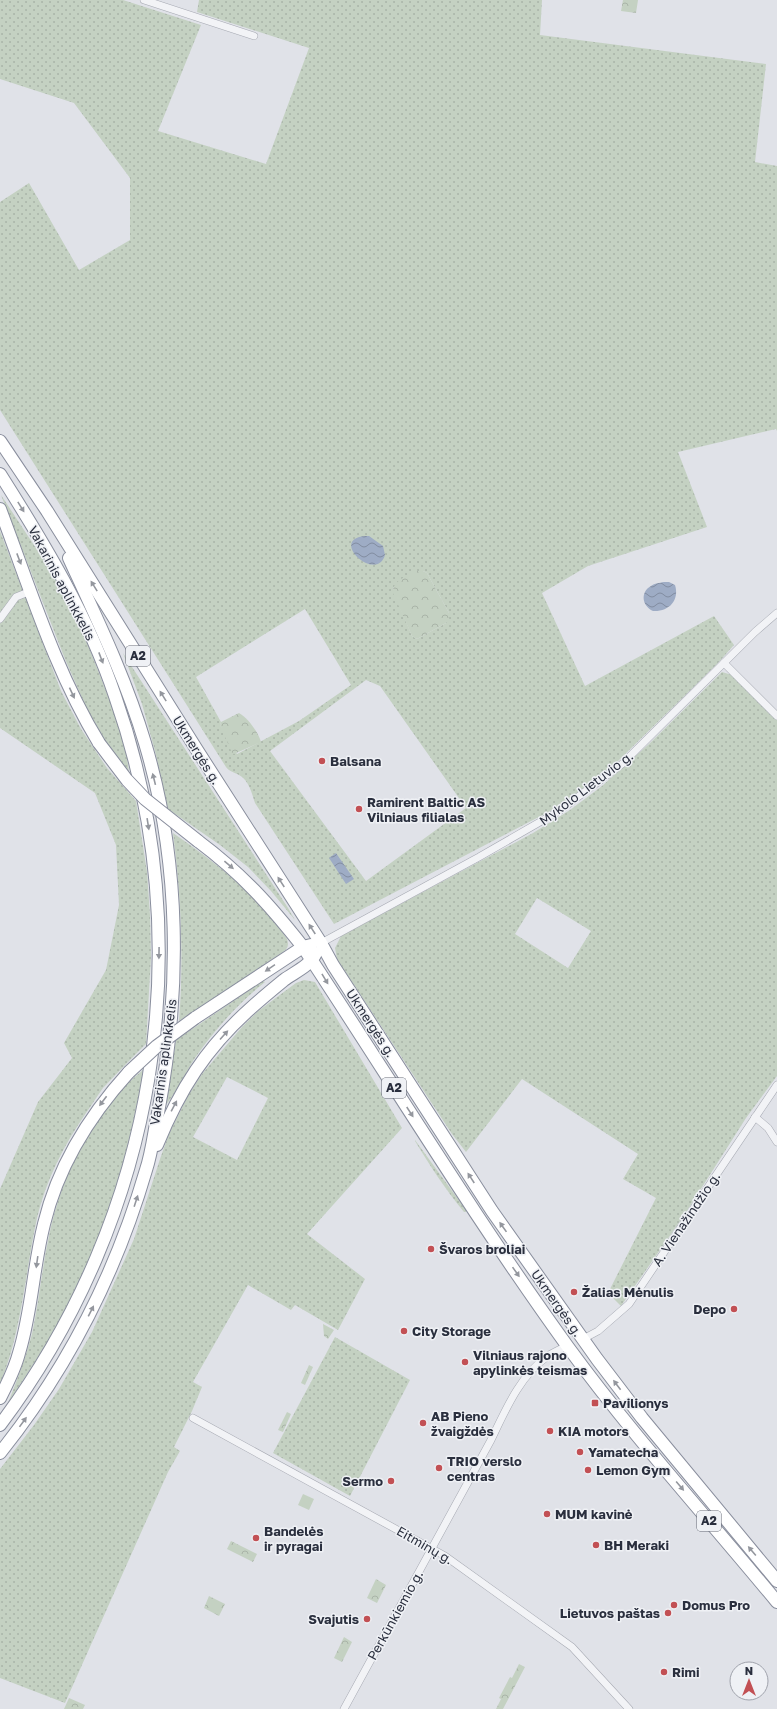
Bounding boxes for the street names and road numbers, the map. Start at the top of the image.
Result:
street label: Vakarinis aplinkkelis [25,523,99,643]
road number: A2 [126,646,150,666]
street label: Ukmergės g. [169,713,225,787]
street label: Mykolo Lietuvio g. [536,747,636,829]
street label: Ukmergės g. [343,986,399,1060]
street label: Vakarinis aplinkkelis [146,998,180,1126]
road number: A2 [382,1078,406,1098]
street label: A. Vienažindžio g. [649,1169,723,1269]
street label: Ukmergės g. [528,1266,586,1340]
road number: A2 [697,1511,721,1531]
street label: Eitminų g. [394,1522,456,1568]
street label: Perkūnkiemio g. [364,1567,426,1663]

